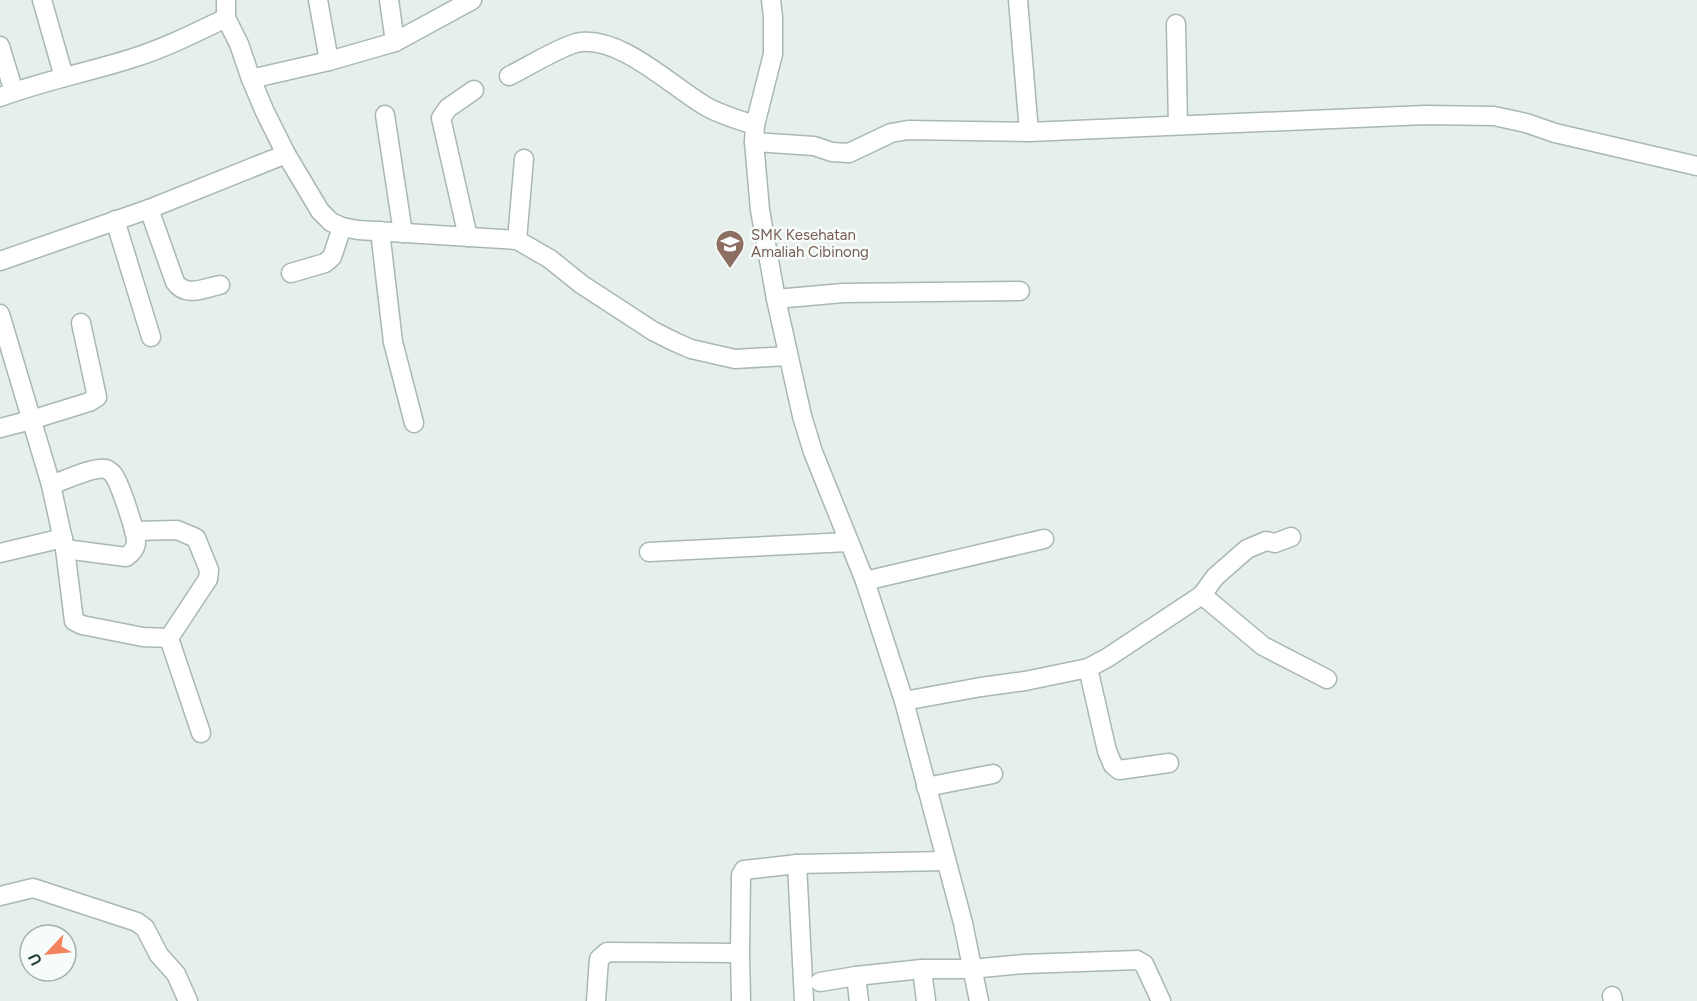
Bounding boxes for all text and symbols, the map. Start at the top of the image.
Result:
place label: SMK Kesehatan Amaliah Cibinong [751,226,869,261]
school or university icon: SMK Kesehatan Amaliah Cibinong [714,228,746,270]
north arrow [18,923,78,983]
text: U [24,950,46,969]

